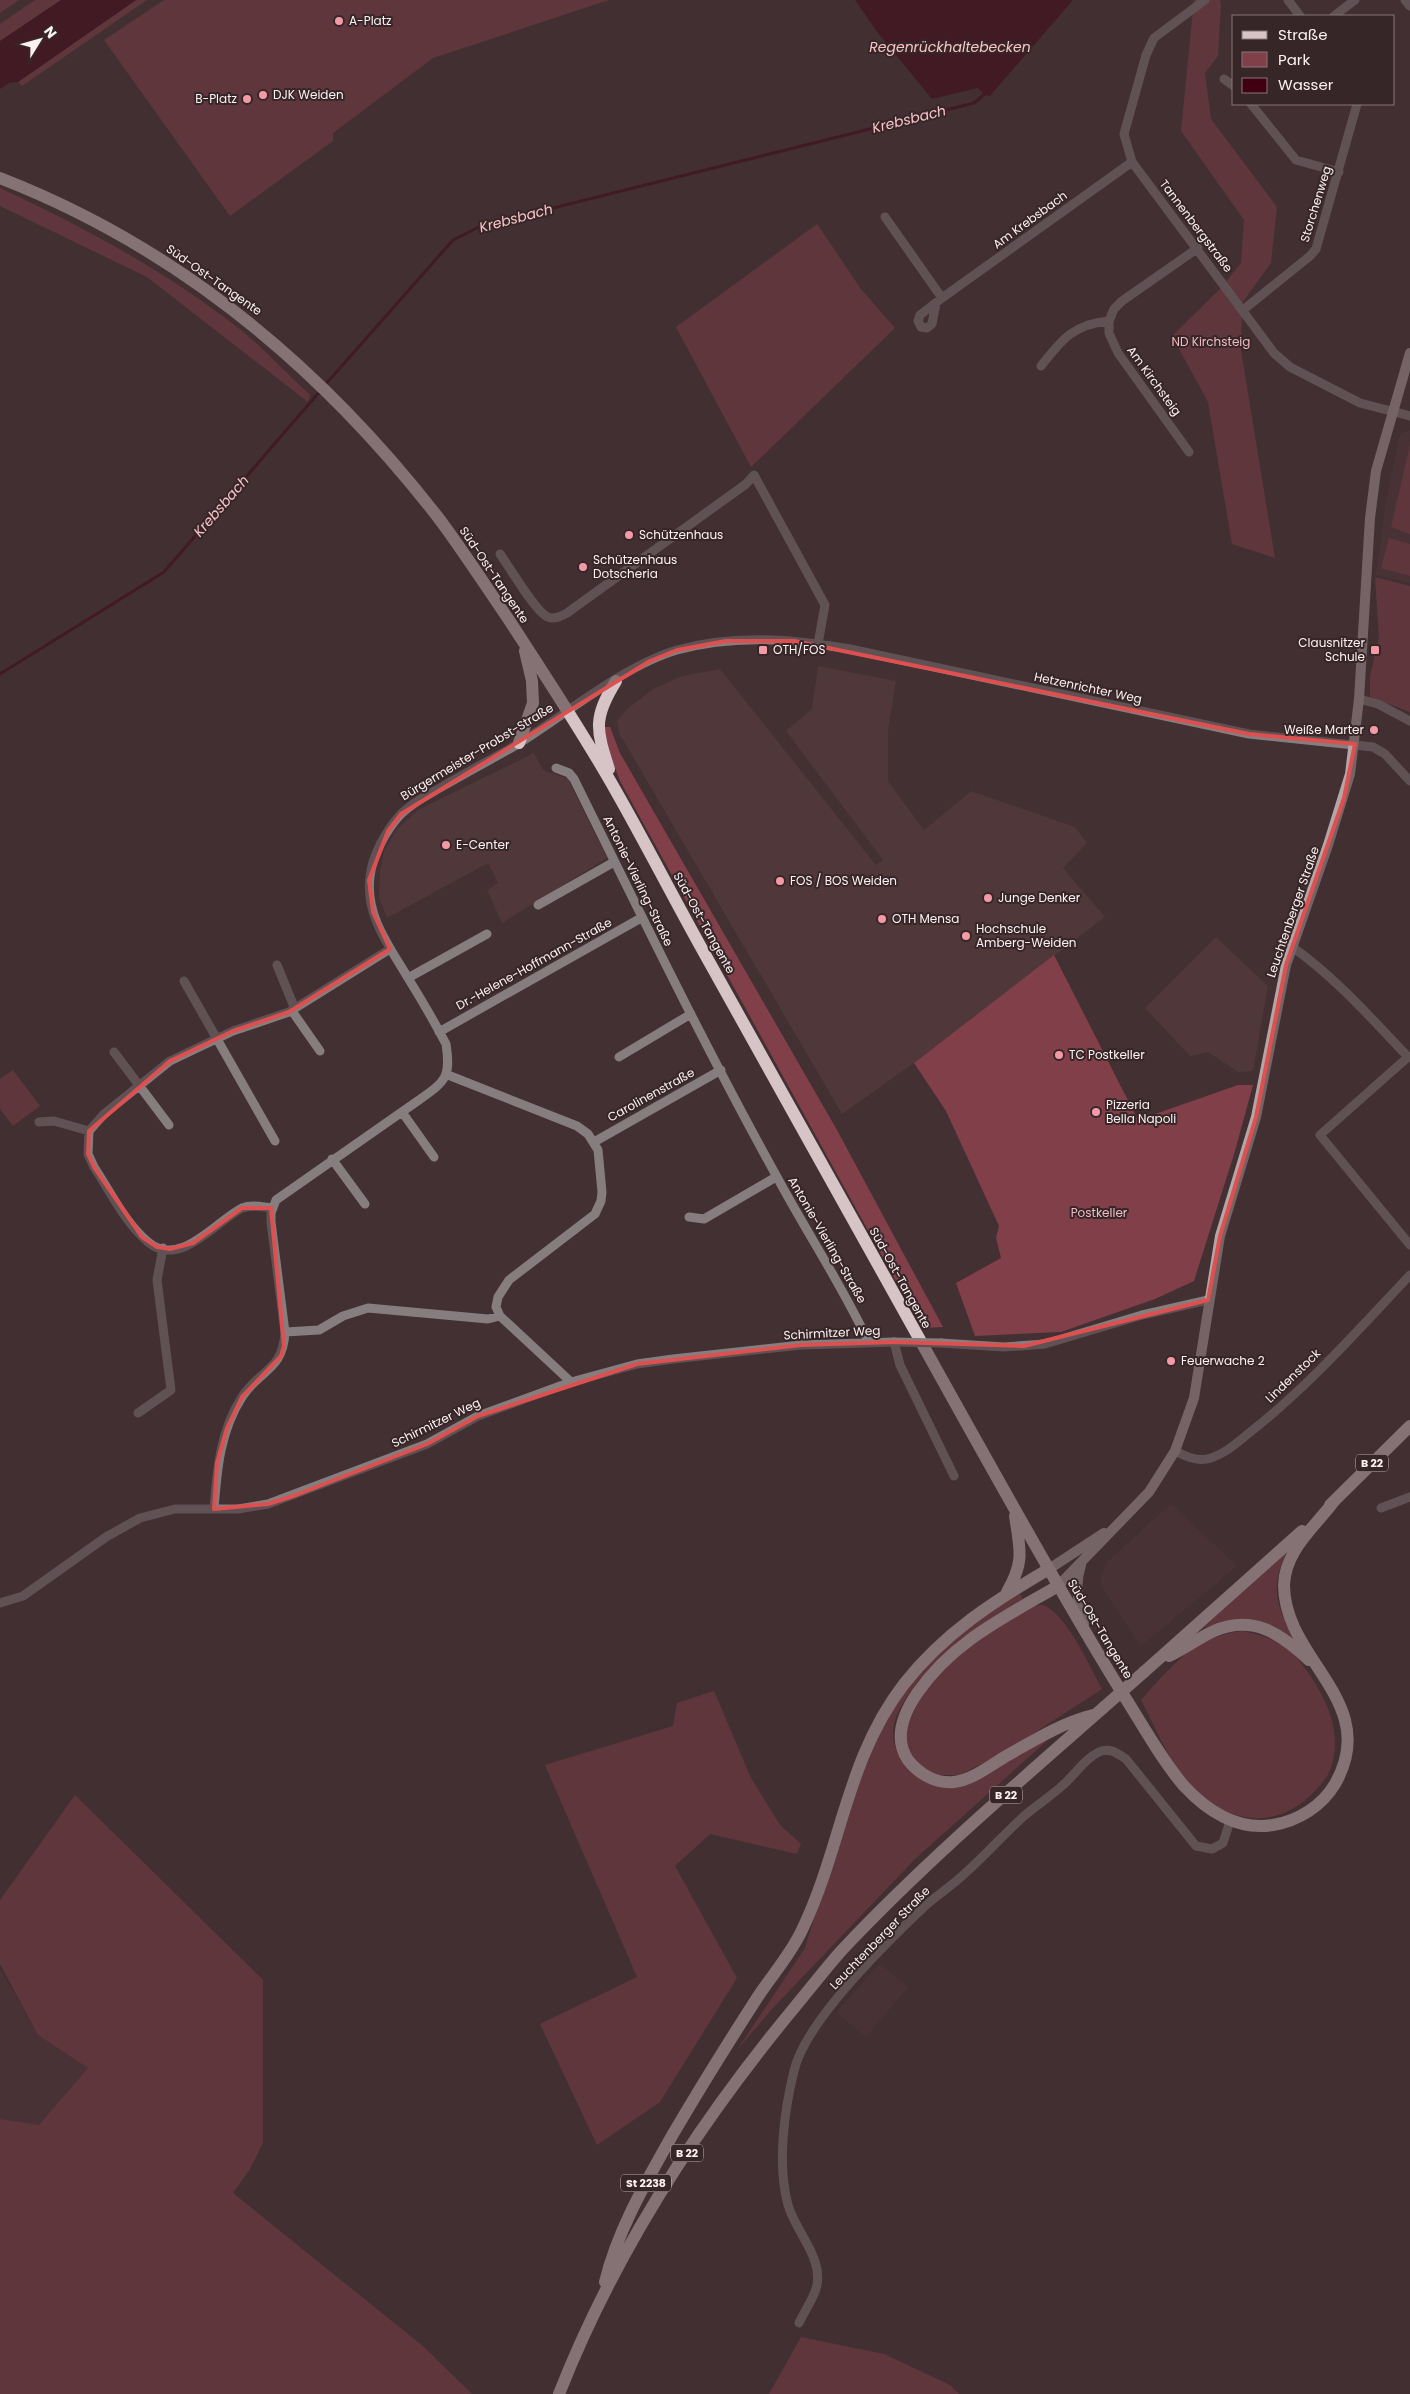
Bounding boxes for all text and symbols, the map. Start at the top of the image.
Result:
place label: A-Platz [349,12,392,29]
north arrow [15,15,65,65]
marker: A-Platz [333,15,345,27]
legend [1232,15,1395,105]
text: N [39,22,62,42]
text: Straße [1278,24,1328,45]
water label: Regenrückhaltebecken [869,37,1031,57]
text: Park [1278,49,1310,70]
text: Wasser [1278,74,1334,95]
place label: DJK Weiden [273,86,344,103]
marker: DJK Weiden [257,89,269,101]
place label: B-Platz [195,90,237,107]
marker: B-Platz [241,93,253,105]
water label: Krebsbach [870,100,948,138]
street label: Storchenweg [1296,164,1335,244]
street label: Tannenbergstraße [1156,176,1237,276]
street label: Am Krebsbach [989,187,1070,252]
water label: Krebsbach [477,199,555,237]
street label: Süd-Ost-Tangente [163,240,266,319]
park label: ND Kirchsteig [1172,333,1250,350]
street label: Am Kirchsteig [1123,342,1185,419]
water label: Krebsbach [189,471,253,541]
street label: Süd-Ost-Tangente [456,523,533,627]
place label: Schützenhaus [639,526,723,543]
marker: Schützenhaus [623,529,635,541]
place label: Schützenhaus Dotscheria [593,551,677,582]
marker: Schützenhaus Dotscheria [577,561,589,573]
place label: Clausnitzer Schule [1298,634,1366,665]
place label: OTH/FOS [773,641,825,658]
marker: OTH/FOS [757,644,769,656]
marker: Clausnitzer Schule [1369,644,1381,656]
street label: Hetzenrichter Weg [1033,668,1144,707]
street label: Bürgermeister-Probst-Straße [397,699,556,804]
place label: Weiße Marter [1284,721,1365,738]
marker: Weiße Marter [1368,724,1380,736]
street label: Antonie-Vierling-Straße [599,813,678,949]
place label: E-Center [456,836,510,853]
marker: E-Center [440,839,452,851]
street label: Leuchtenberger Straße [1262,844,1323,980]
street label: Süd-Ost-Tangente [670,869,739,976]
place label: FOS / BOS Weiden [790,872,897,889]
marker: FOS / BOS Weiden [774,875,786,887]
place label: Junge Denker [998,889,1081,906]
marker: Junge Denker [982,892,994,904]
place label: OTH Mensa [892,910,959,927]
street label: Dr.-Helene-Hoffmann-Straße [453,913,615,1014]
marker: OTH Mensa [876,913,888,925]
place label: Hochschule Amberg-Weiden [976,920,1077,951]
marker: Hochschule Amberg-Weiden [960,930,972,942]
place label: TC Postkeller [1069,1046,1145,1063]
marker: TC Postkeller [1053,1049,1065,1061]
street label: Carolinenstraße [604,1064,697,1126]
place label: Pizzeria Bella Napoli [1106,1096,1176,1127]
marker: Pizzeria Bella Napoli [1090,1106,1102,1118]
street label: Antonie-Vierling-Straße [784,1173,871,1306]
park label: Postkeller [1071,1204,1128,1221]
street label: Süd-Ost-Tangente [866,1224,935,1331]
street label: Schirmitzer Weg [783,1321,881,1344]
street label: Lindenstock [1261,1344,1325,1406]
place label: Feuerwache 2 [1181,1352,1265,1369]
marker: Feuerwache 2 [1165,1355,1177,1367]
street label: Schirmitzer Weg [388,1394,483,1451]
road number: B 22 [1356,1455,1388,1472]
street label: Süd-Ost-Tangente [1064,1576,1137,1682]
road number: B 22 [990,1786,1022,1804]
street label: Leuchtenberger Straße [826,1882,934,1993]
road number: B 22 [671,2144,703,2162]
road number: St 2238 [621,2174,671,2192]

